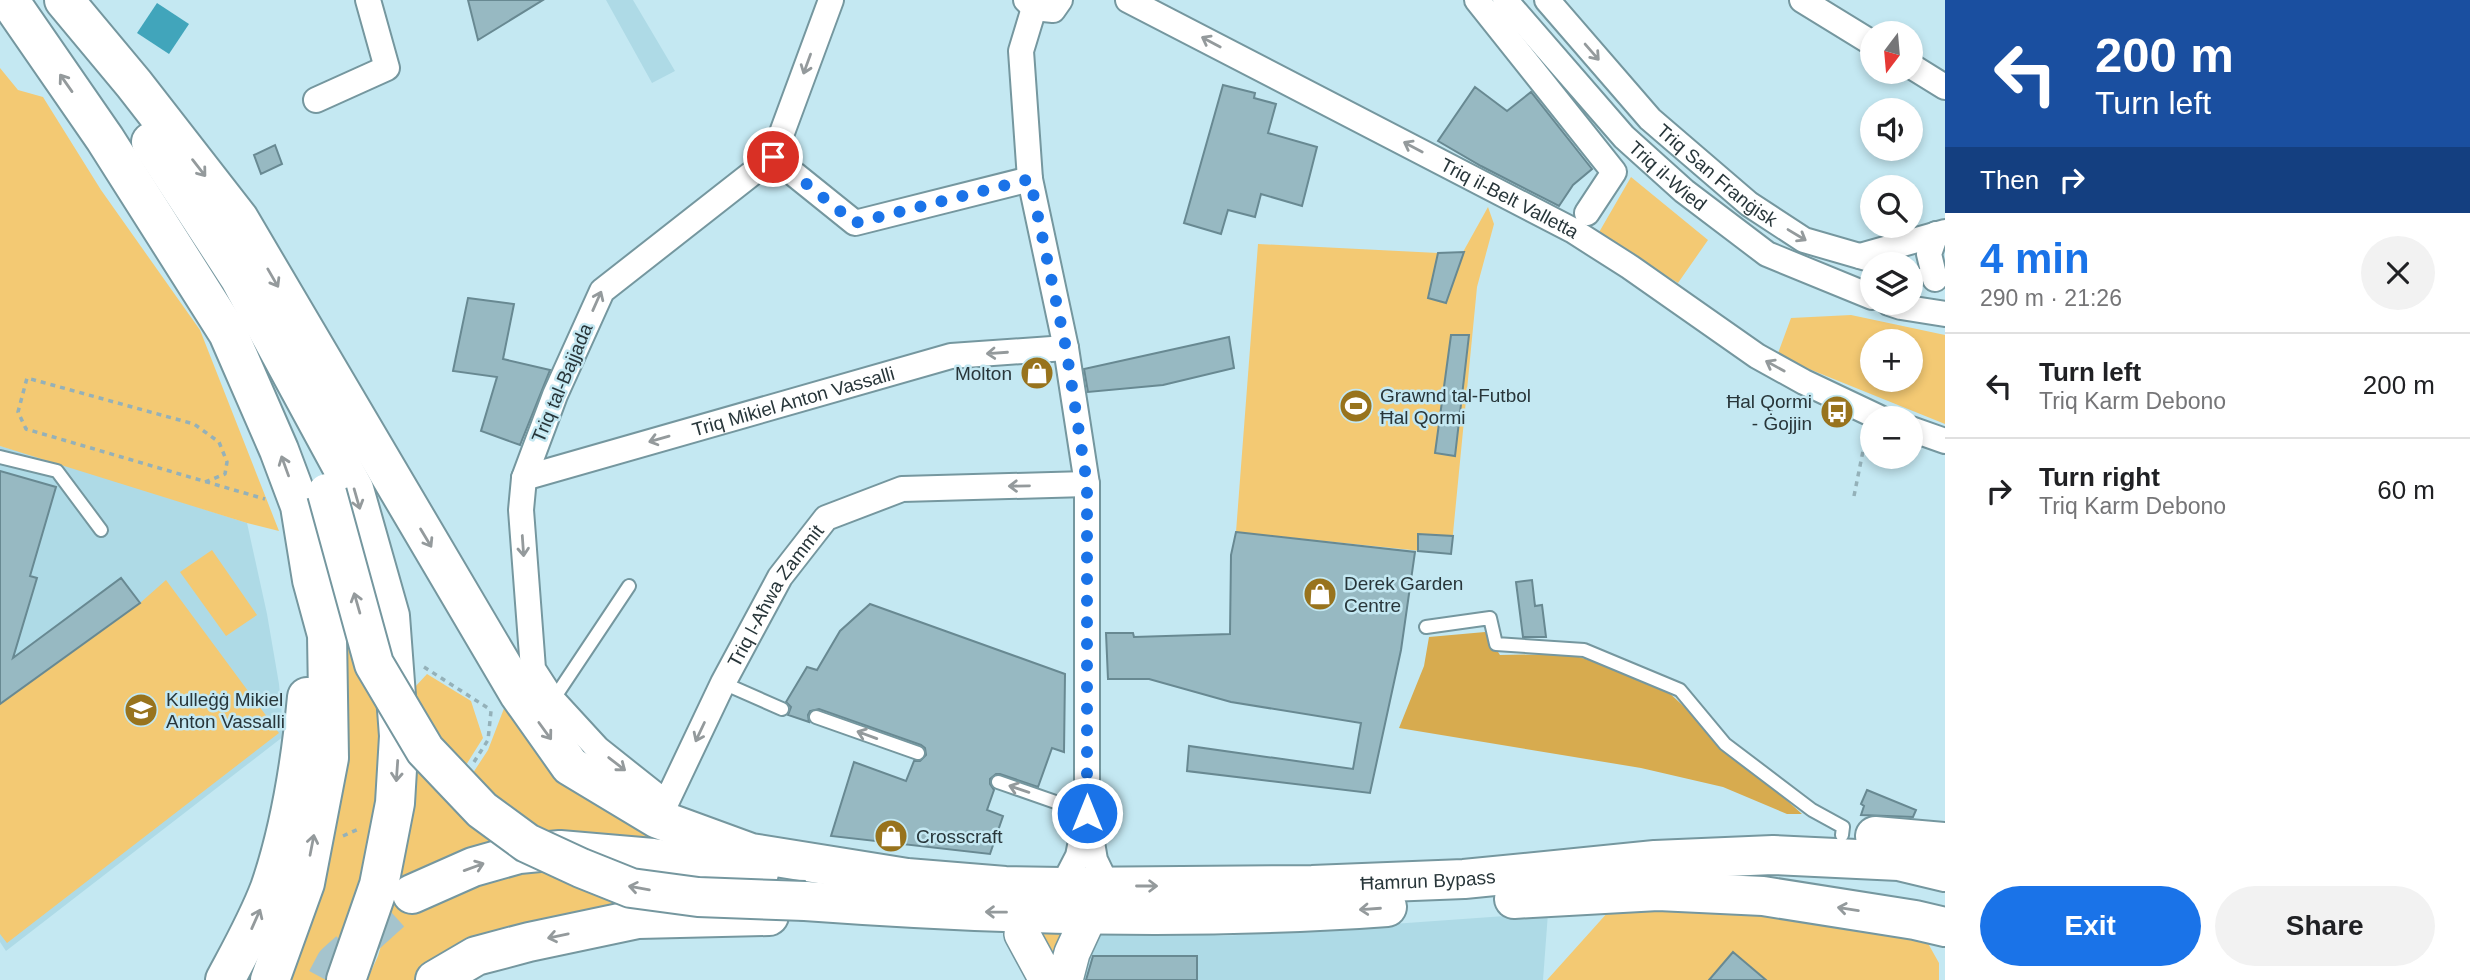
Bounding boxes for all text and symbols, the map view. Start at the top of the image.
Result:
north arrow [1860,21,1923,84]
map controls [1860,21,1923,469]
icon: left [1980,28,2071,119]
text: 200 m [2095,28,2234,82]
one-way arrow [1201,35,1222,48]
one-way arrow [1584,42,1600,60]
one-way arrow [800,53,812,75]
one-way arrow [59,74,73,93]
text: Turn left [2095,85,2211,121]
button: sound [1860,98,1923,161]
street label: Triq San Franġisk [1653,119,1782,230]
pin [743,127,803,187]
street label: Triq il-Wied [1625,136,1711,215]
icon: arrive [754,138,792,176]
one-way arrow [1403,140,1424,154]
street label: Triq il-Belt Valletta [1437,153,1583,242]
one-way arrow [192,158,207,177]
icon: right [2053,161,2091,199]
text: Then [1980,165,2039,195]
button: search [1860,175,1923,238]
one-way arrow [1786,228,1806,242]
text: 4 min [1980,235,2090,282]
button: close [2361,236,2435,310]
button: layers [1860,252,1923,315]
one-way arrow [267,268,281,288]
text: 290 m · 21:26 [1980,285,2122,311]
one-way arrow [591,291,604,313]
street label: Triq tal-Bajjada [528,320,597,446]
button: + [1860,329,1923,392]
one-way arrow [987,347,1009,360]
shop icon: Molton [1018,354,1056,392]
text: Turn left [2039,357,2141,387]
one-way arrow [1765,359,1785,373]
street label: Triq Mikiel Anton Vassalli [690,362,897,440]
place label: Molton [955,363,1012,384]
icon: left [1980,367,2018,405]
text: 200 m [2363,370,2435,400]
place label: Grawnd tal-Futbol Ħal Qormi [1380,385,1531,428]
sports icon: Grawnd tal-Futbol Ħal Qormi [1337,387,1375,425]
text: Triq Karm Debono [2039,388,2226,414]
place label: Ħal Qormi - Ġojjin [1726,391,1812,434]
bus stop icon: Ħal Qormi - Ġojjin [1818,393,1856,431]
button: − [1860,406,1923,469]
one-way arrow [648,433,671,446]
one-way arrow [278,455,290,477]
text: Turn right [2039,462,2160,492]
icon: right [1980,472,2018,510]
text: 60 m [2377,475,2435,505]
one-way arrow [1008,479,1031,492]
one-way arrow [351,488,364,510]
text: Triq Karm Debono [2039,493,2226,519]
street label: Triq l-Aħwa Zammit [723,520,828,670]
one-way arrow [419,527,433,547]
one-way arrow [517,534,530,556]
place label: Derek Garden Centre [1344,573,1463,616]
shop icon: Derek Garden Centre [1301,575,1339,613]
one-way arrow [349,592,362,614]
place label: Kulleġġ Mikiel Anton Vassalli [166,689,285,732]
school or university icon: Kulleġġ Mikiel Anton Vassalli [122,691,160,729]
one-way arrow [538,721,553,740]
one-way arrow [693,721,706,742]
one-way arrow [856,728,878,740]
one-way arrow [608,756,626,772]
one-way arrow [390,759,403,781]
position arrow [1050,776,1124,850]
one-way arrow [1008,782,1030,795]
shop icon: Crosscraft [872,817,910,855]
place label: Crosscraft [916,826,1003,847]
one-way arrow [306,834,319,857]
one-way arrow [463,860,485,872]
street label: Ħamrun Bypass [1360,865,1496,894]
one-way arrow [1135,879,1158,893]
one-way arrow [628,881,651,894]
button: Exit [1980,886,2201,966]
button: Share [2215,886,2435,966]
one-way arrow [1359,902,1382,915]
one-way arrow [1837,902,1859,915]
one-way arrow [984,905,1007,919]
one-way arrow [250,909,263,930]
one-way arrow [547,929,570,943]

